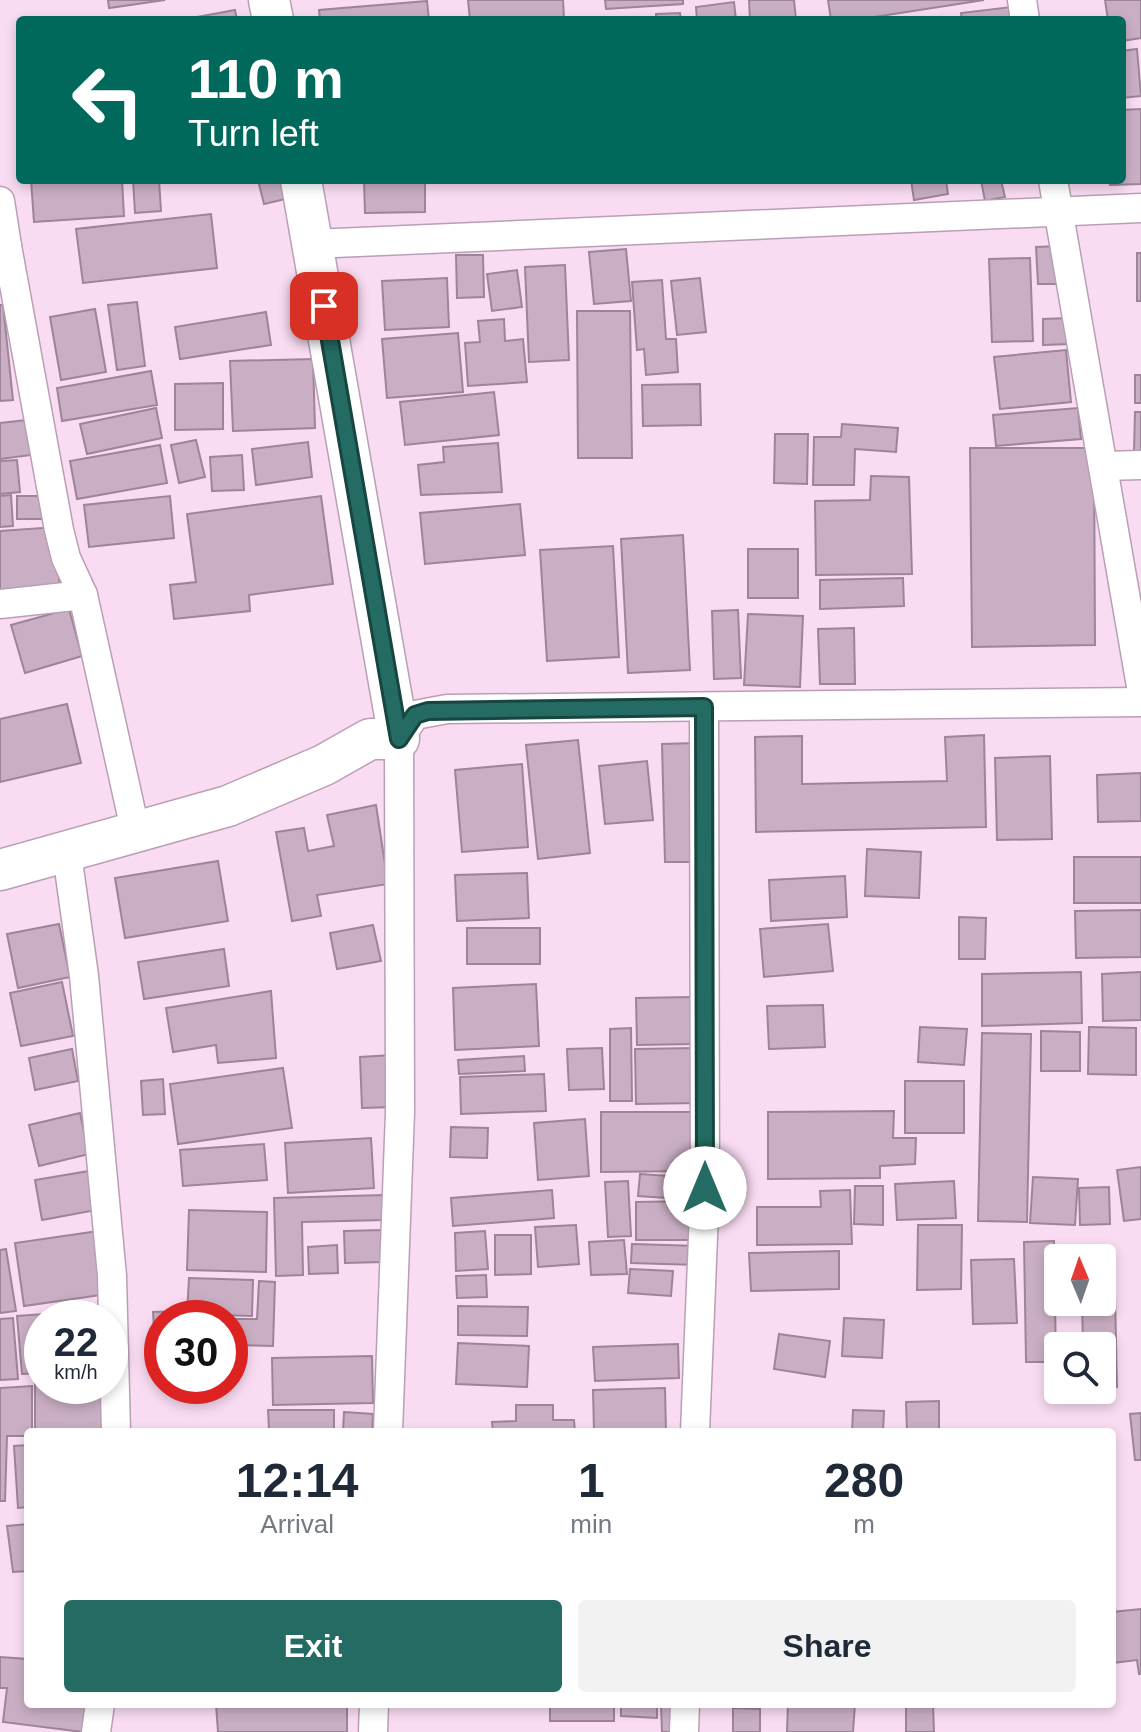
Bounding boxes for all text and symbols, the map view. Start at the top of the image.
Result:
text: 110 m [188,47,344,110]
icon: left [56,48,160,152]
text: Turn left [188,113,319,154]
pin [290,272,358,340]
icon: arrive [302,284,346,328]
position arrow [663,1146,747,1230]
north arrow [1044,1244,1116,1316]
map controls [1044,1244,1116,1404]
speed limit sign: 30 [144,1300,248,1404]
text: 22 [54,1320,98,1364]
button: search [1044,1332,1116,1404]
text: km/h [54,1361,98,1383]
text: 12:14 [236,1454,359,1507]
text: 1 [578,1454,605,1507]
text: 280 [824,1454,904,1507]
text: Arrival [260,1509,334,1539]
text: min [570,1509,612,1539]
text: m [853,1509,875,1539]
button: Exit [64,1600,562,1692]
button: Share [578,1600,1076,1692]

